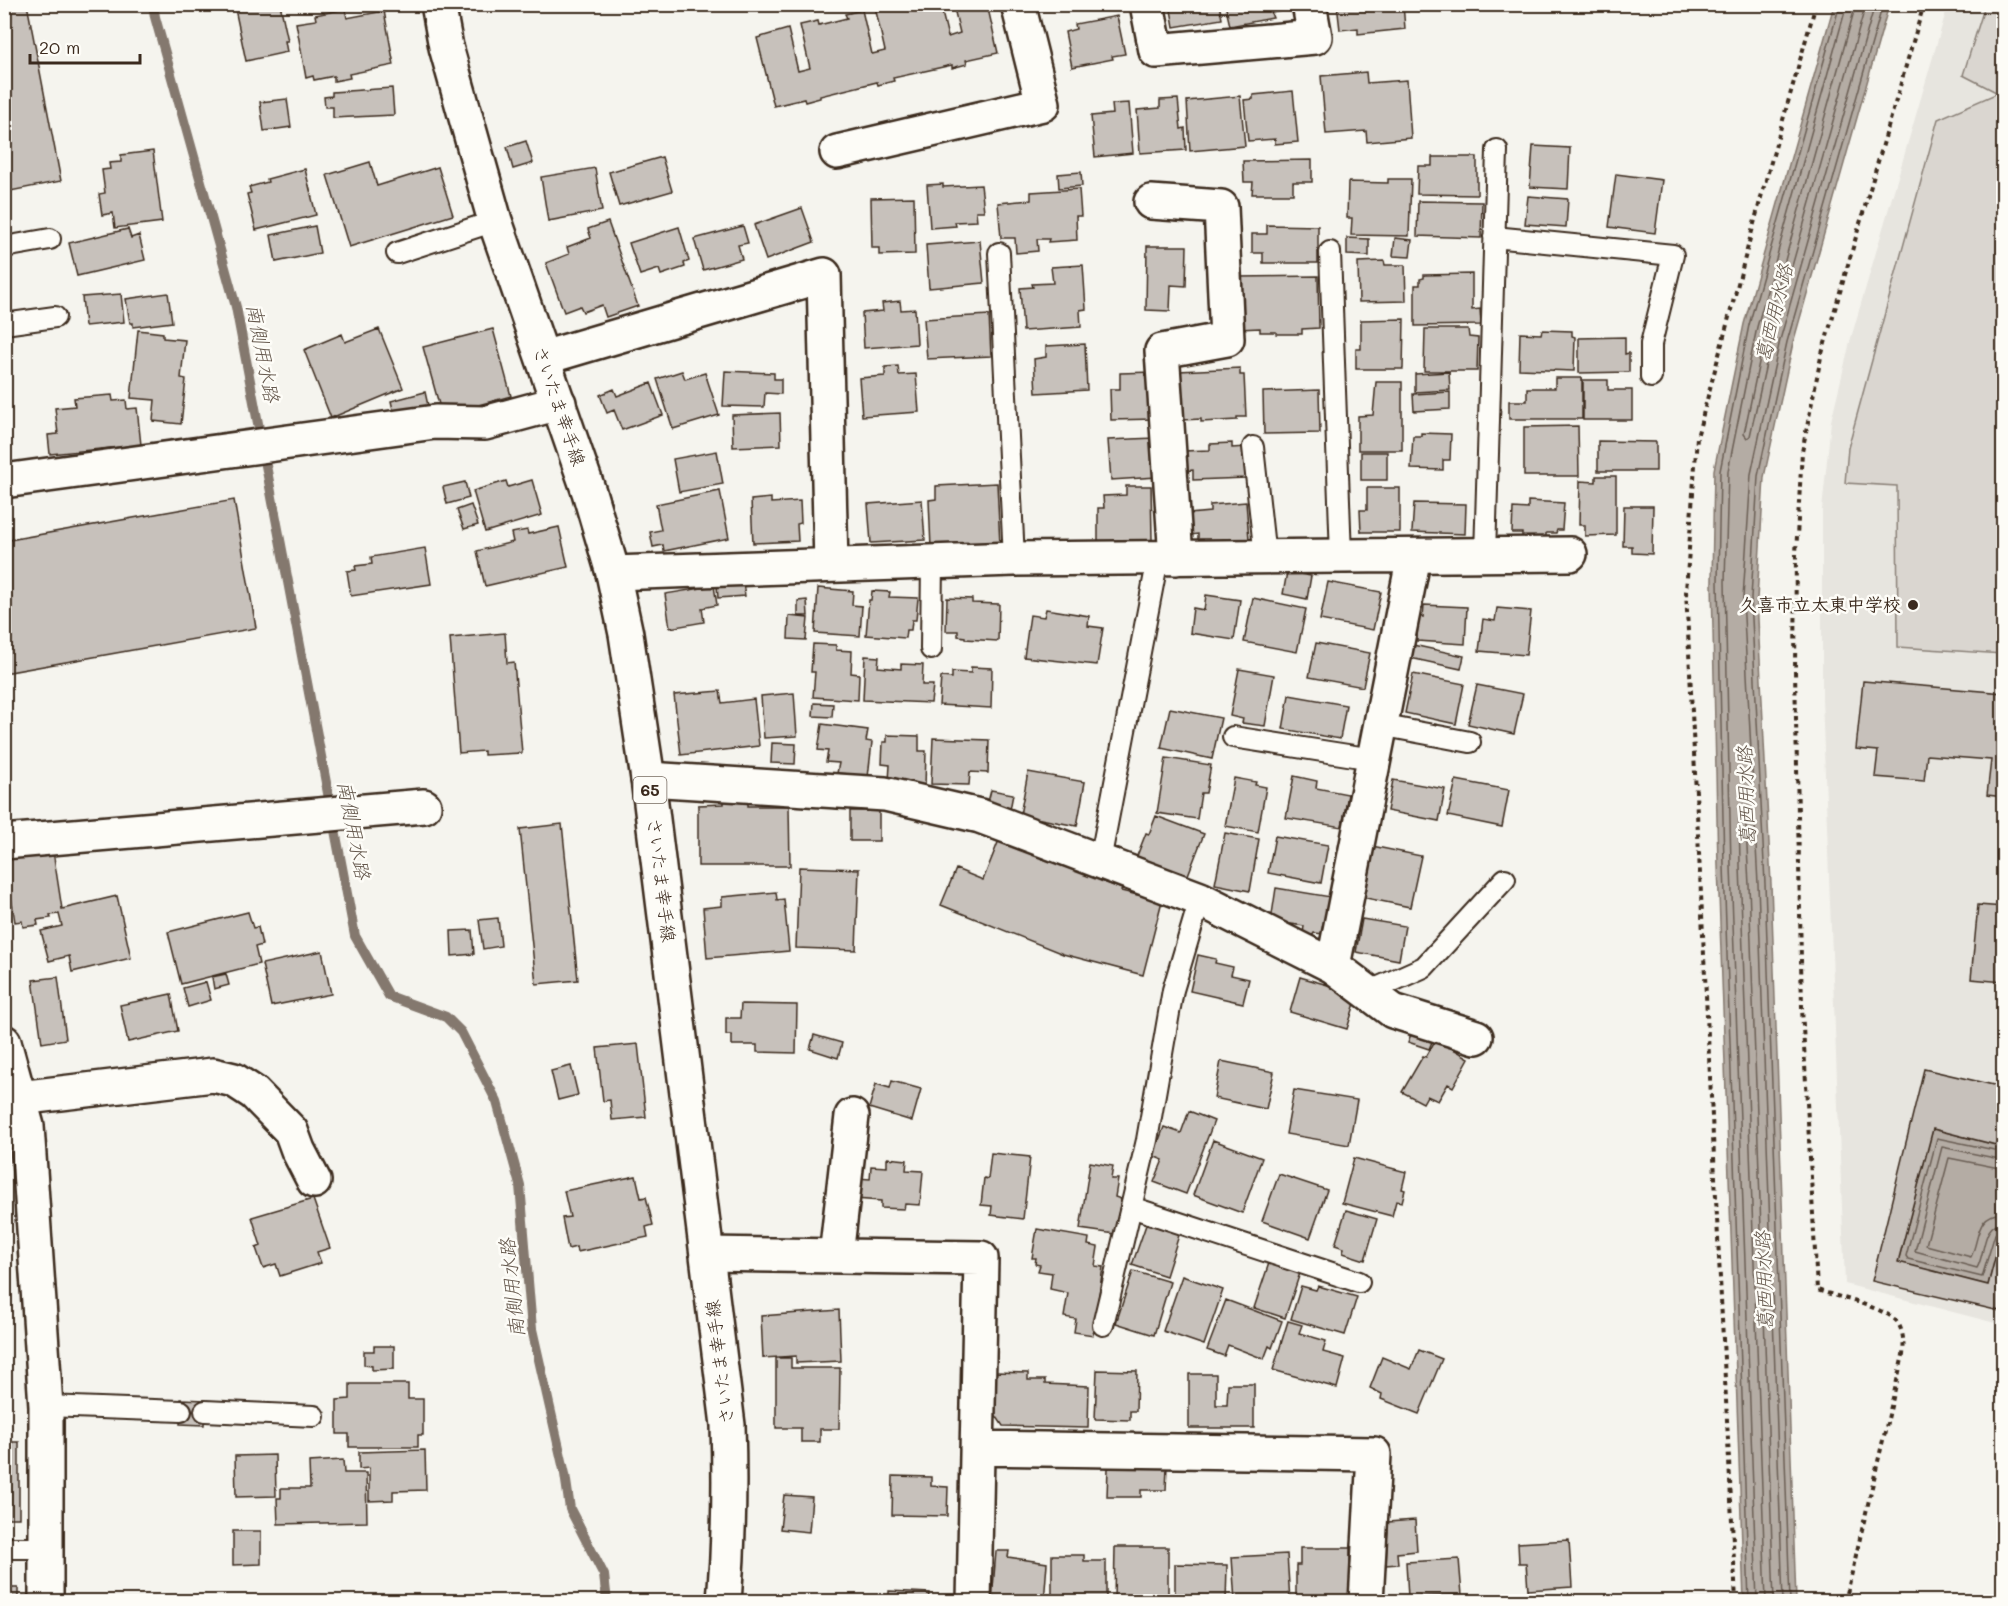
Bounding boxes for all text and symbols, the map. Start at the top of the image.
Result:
scale bar [30,27,140,65]
text: 20 m [39,35,80,59]
water label: 葛西用水路 [1748,260,1798,364]
water label: 南側用水路 [242,301,286,405]
street label: さいたま幸手線 [528,343,592,469]
place label: 久喜市立太東中学校 [1739,592,1901,616]
marker: 久喜市立太東中学校 [1906,598,1920,612]
water label: 葛西用水路 [1730,745,1760,846]
road number: 65 [634,777,666,803]
water label: 南側用水路 [333,778,377,882]
street label: さいたま幸手線 [642,816,682,944]
water label: 葛西用水路 [1748,1230,1778,1331]
water label: 南側用水路 [493,1236,529,1339]
street label: さいたま幸手線 [699,1298,739,1426]

